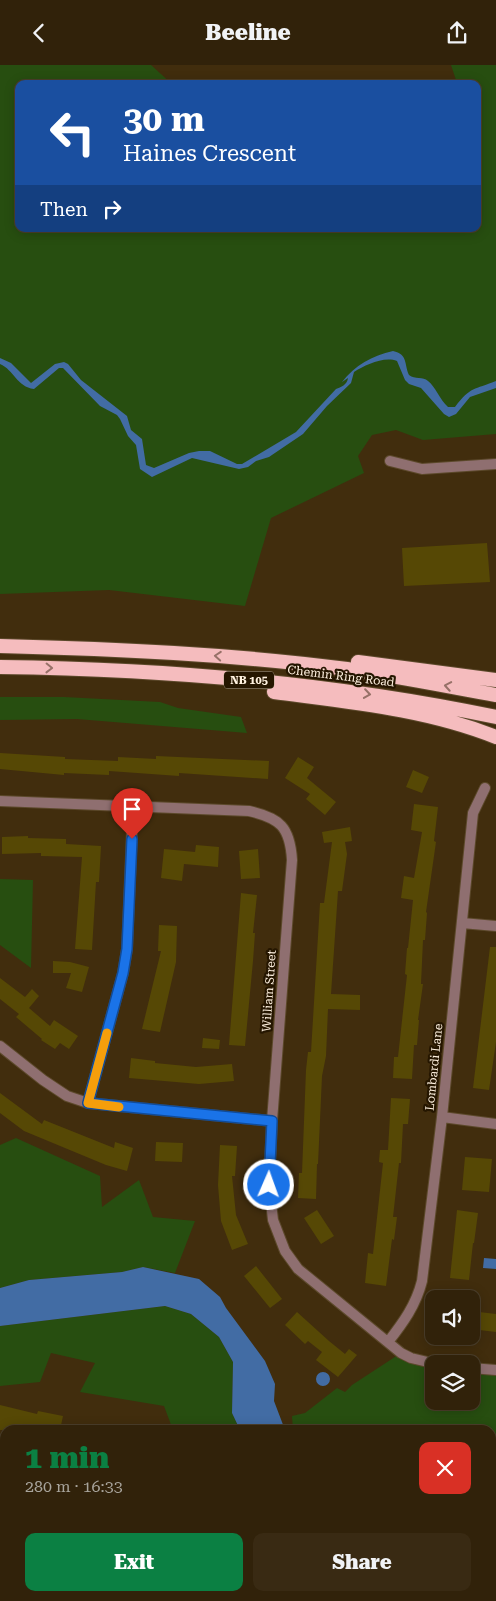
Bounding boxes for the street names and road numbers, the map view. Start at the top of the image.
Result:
street label: Chemin Ring Road [287,662,396,690]
road number: NB 105 [224,671,274,689]
street label: William Street [259,949,279,1032]
street label: Lombardi Lane [422,1022,446,1111]

